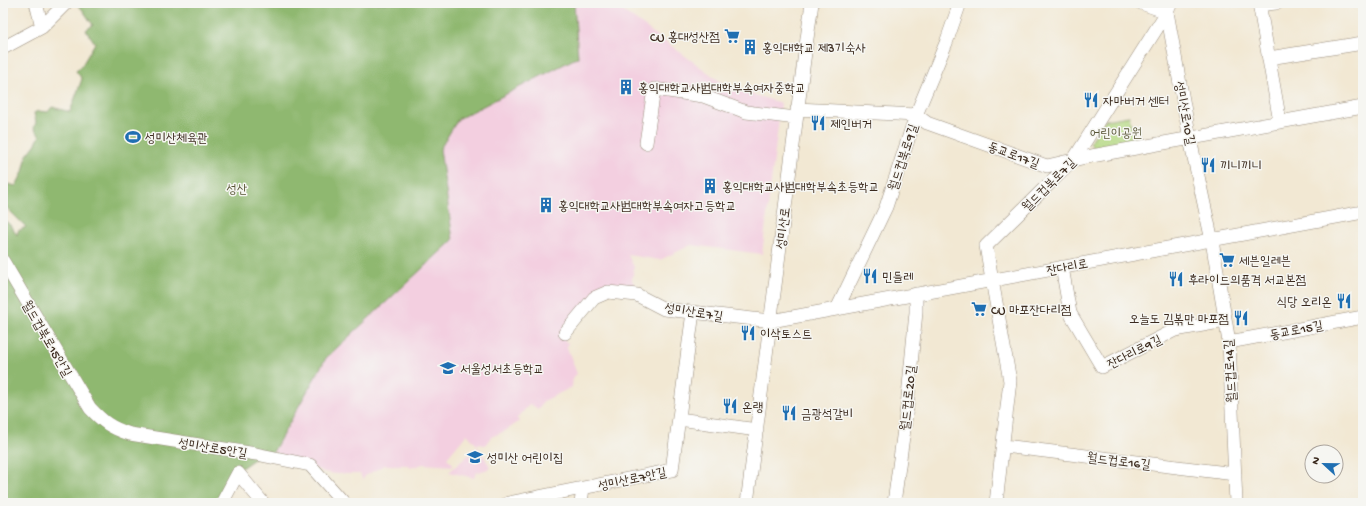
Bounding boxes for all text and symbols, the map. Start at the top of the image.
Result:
supermarket icon: CU 홍대성산점 [723,27,741,45]
place label: CU 홍대성산점 [650,30,720,46]
building icon: 홍익대학교 제3기숙사 [741,38,759,56]
place label: 홍익대학교 제3기숙사 [762,41,866,57]
building icon: 홍익대학교사범대학부속여자중학교 [617,78,635,96]
street label: 성미산로10길 [1170,80,1197,147]
place label: 홍익대학교사범대학부속여자중학교 [638,81,805,97]
restaurant icon: 자마버거 센터 [1082,91,1100,109]
place label: 자마버거 센터 [1103,95,1169,110]
restaurant icon: 제인버거 [809,114,827,132]
place label: 제인버거 [830,118,872,133]
street label: 월드컵북로9길 [887,123,922,193]
park label: 어린이공원 [1090,127,1142,142]
sports icon: 성미산체육관 [124,128,142,146]
place label: 성미산체육관 [145,132,208,147]
street label: 동교로17길 [985,140,1041,173]
street label: 월드컵북로7길 [1020,156,1080,216]
restaurant icon: 끼니끼니 [1199,156,1217,174]
place label: 끼니끼니 [1220,160,1262,175]
building icon: 홍익대학교사범대학부속초등학교 [701,177,719,195]
place label: 홍익대학교사범대학부속초등학교 [722,180,879,196]
park label: 성산 [227,183,247,198]
building icon: 홍익대학교사범대학부속여자고등학교 [537,196,555,214]
place label: 홍익대학교사범대학부속여자고등학교 [558,199,736,215]
street label: 성미산로 [774,207,794,250]
supermarket icon: 세븐일레븐 [1218,251,1236,269]
place label: 세븐일레븐 [1239,255,1291,270]
street label: 잔다리로 [1046,257,1089,280]
restaurant icon: 민들레 [861,267,879,285]
restaurant icon: 후라이드의품격 서교본점 [1167,270,1185,288]
place label: 민들레 [882,271,913,286]
place label: 후라이드의품격 서교본점 [1188,273,1306,289]
restaurant icon: 식당 오리온 [1335,292,1353,310]
place label: 식당 오리온 [1277,296,1332,311]
street label: 월드컵북로15안길 [18,299,74,380]
supermarket icon: CU 마포잔다리점 [970,300,988,318]
street label: 성미산로7길 [663,301,724,325]
place label: CU 마포잔다리점 [991,304,1071,319]
restaurant icon: 오늘도 김볶만 마포점 [1232,309,1250,327]
place label: 오늘도 김볶만 마포점 [1129,313,1229,328]
street label: 동교로15길 [1269,319,1324,344]
restaurant icon: 이삭토스트 [739,324,757,342]
place label: 이삭토스트 [760,328,812,343]
street label: 잔다리로9길 [1106,333,1165,373]
street label: 월드컵로14길 [1222,339,1241,403]
school or university icon: 서울성서초등학교 [439,359,457,377]
place label: 서울성서초등학교 [460,363,544,378]
street label: 월드컵로20길 [899,365,920,432]
restaurant icon: 온랭 [721,397,739,415]
place label: 온랭 [742,401,763,416]
restaurant icon: 금광석갈비 [780,404,798,422]
place label: 금광석갈비 [801,408,853,423]
street label: 성미산로5안길 [177,437,248,462]
north arrow [1304,444,1344,484]
school or university icon: 성미산 어린이집 [466,448,484,466]
street label: 월드컵로16길 [1086,451,1151,474]
place label: 성미산 어린이집 [487,452,563,467]
text: N [1310,455,1323,467]
street label: 성미산로7안길 [597,466,668,495]

